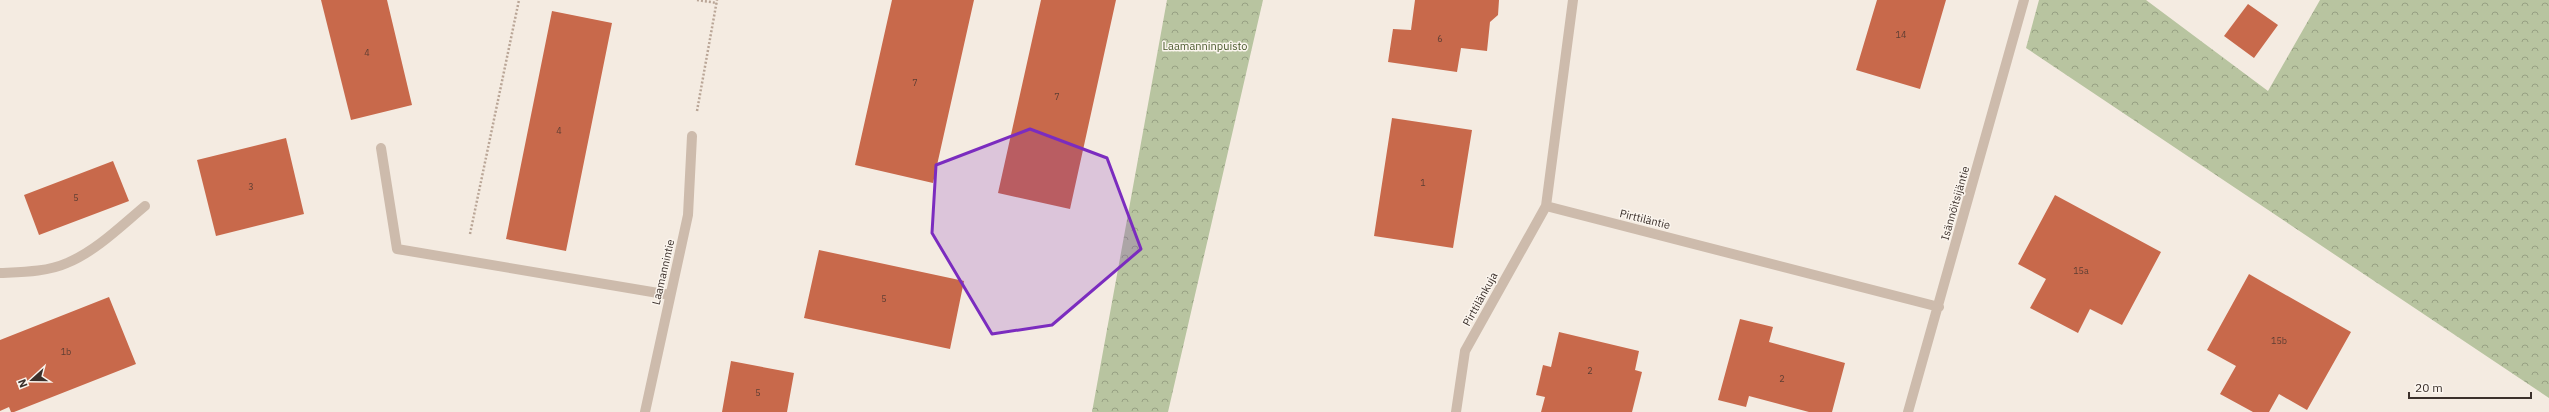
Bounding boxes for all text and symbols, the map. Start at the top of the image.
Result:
house number: 14 [1896,29,1906,40]
house number: 6 [1437,33,1443,44]
park label: Laamanninpuisto [1163,39,1247,53]
house number: 4 [364,47,370,58]
house number: 7 [912,77,918,88]
house number: 7 [1054,91,1060,102]
house number: 4 [556,125,562,136]
street label: Isännöitsijäntie [1938,164,1972,242]
house number: 1 [1420,177,1426,188]
house number: 3 [248,181,254,192]
house number: 5 [73,192,79,203]
street label: Pirttiläntie [1618,206,1672,232]
street label: Laamannintie [649,238,677,306]
house number: 15a [2073,265,2089,276]
street label: Pirttilänkuja [1459,269,1501,328]
house number: 5 [881,293,887,304]
house number: 15b [2271,335,2287,346]
house number: 1b [61,346,71,357]
north arrow [12,360,52,400]
house number: 2 [1587,365,1593,376]
house number: 2 [1779,373,1785,384]
scale bar [2409,374,2531,400]
text: N [15,377,31,390]
text: 20 m [2415,380,2443,395]
house number: 5 [755,387,761,398]

